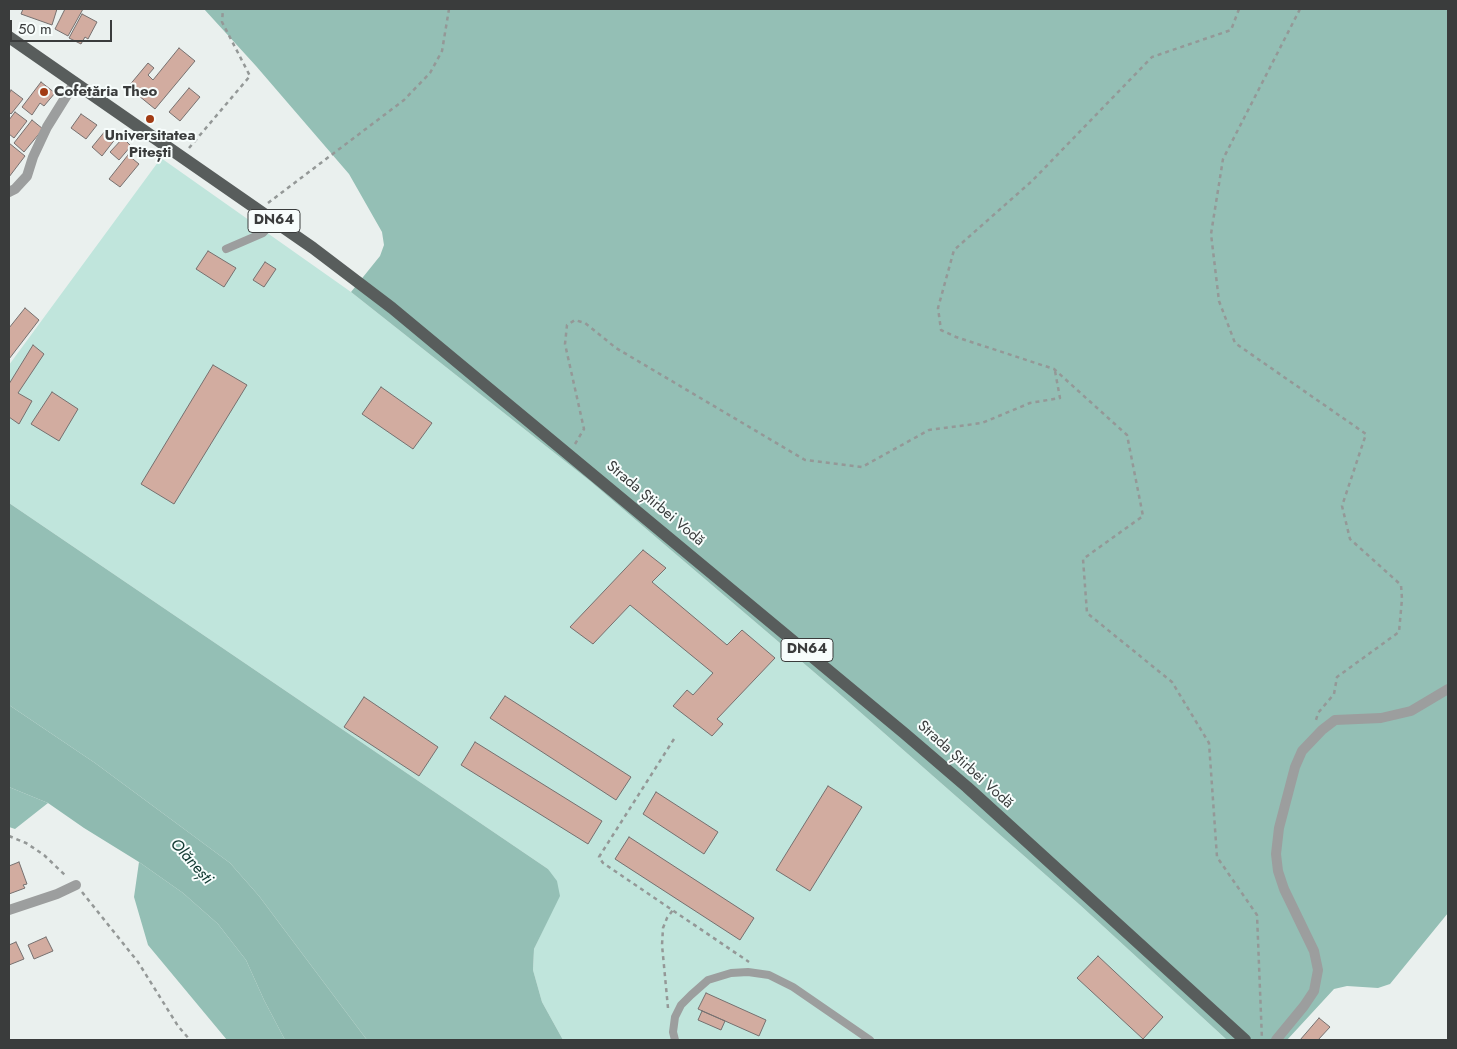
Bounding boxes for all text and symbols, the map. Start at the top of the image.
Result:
scale bar [12,10,115,42]
text: 50 m [18,18,52,40]
place label: Cofetăria Theo [54,83,157,101]
marker: Cofetăria Theo [38,86,50,98]
marker: Universitatea Pitești [144,113,156,125]
place label: Universitatea Pitești [104,127,196,162]
road number: DN64 [248,210,300,232]
street label: Strada Știrbei Vodă [602,458,708,550]
road number: DN64 [781,638,833,662]
street label: Strada Știrbei Vodă [913,717,1017,813]
water label: Olănești [166,835,216,889]

